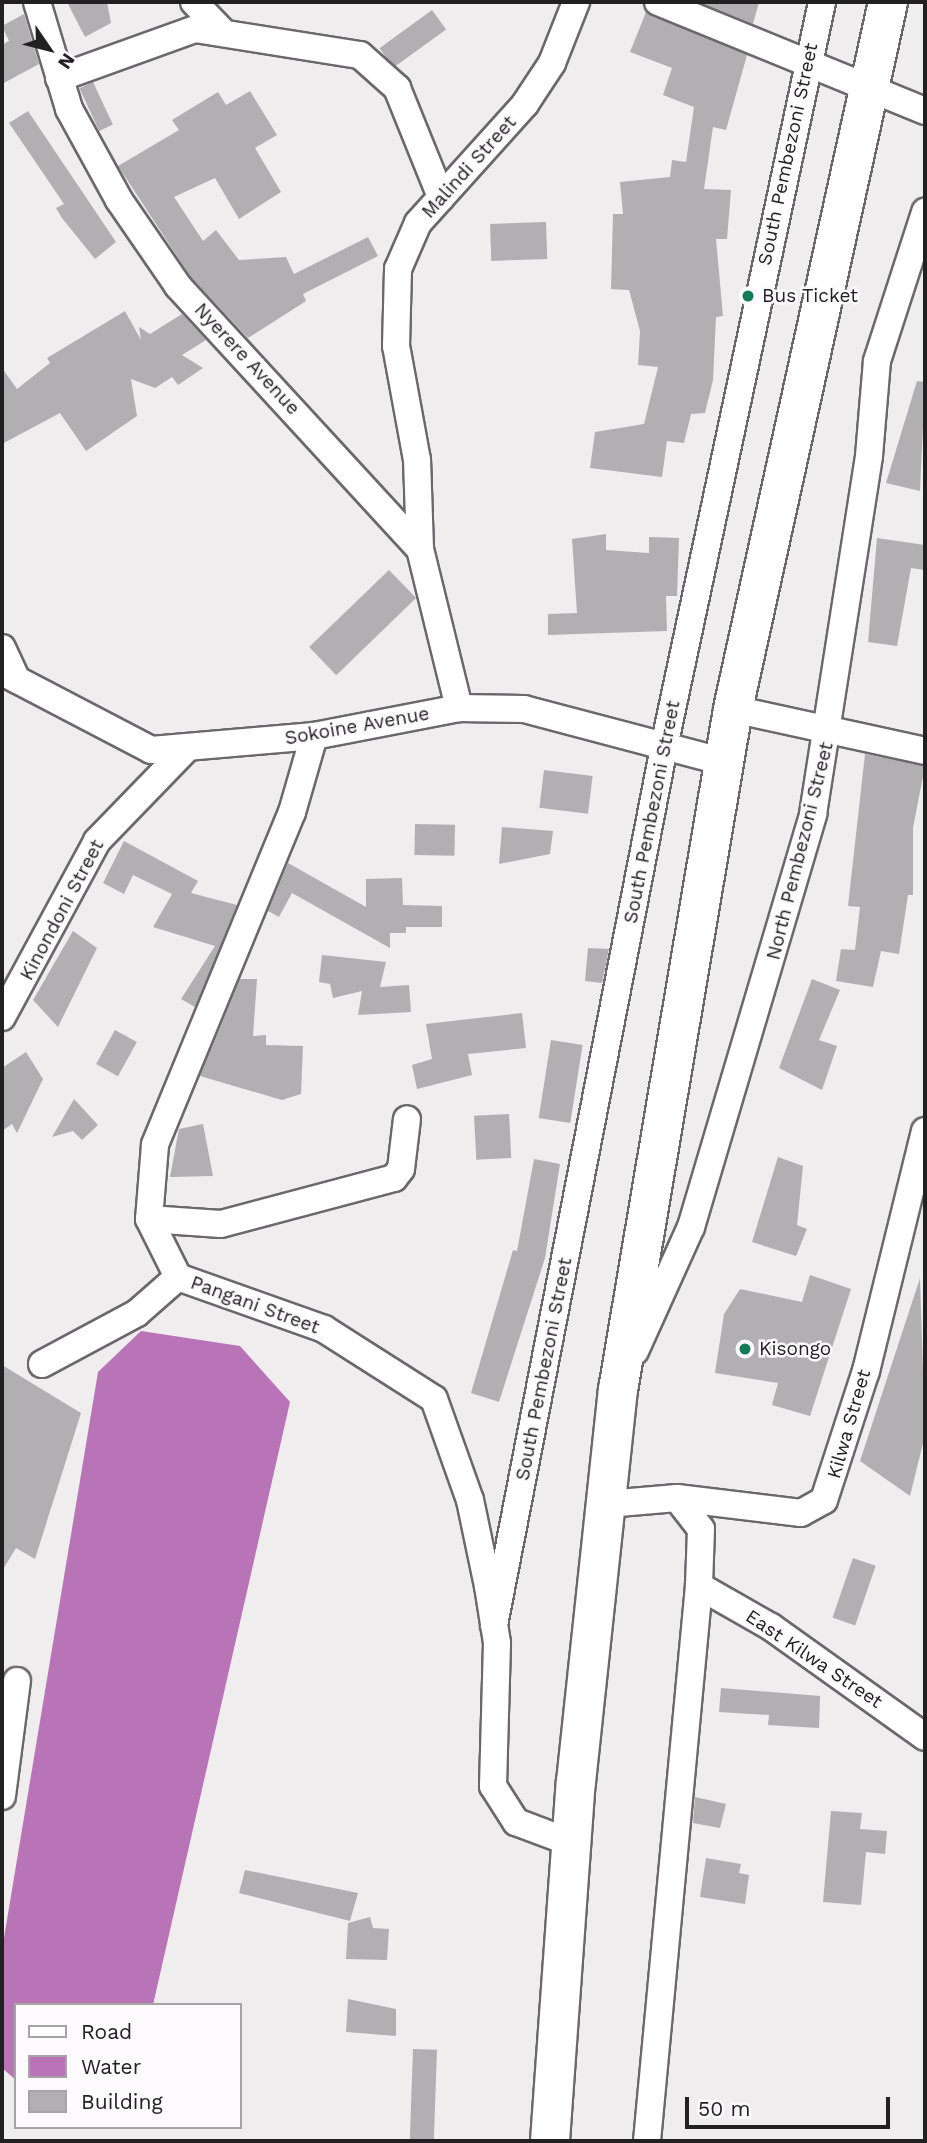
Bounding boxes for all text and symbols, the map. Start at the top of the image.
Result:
north arrow [14,14,84,84]
street label: South Pembezoni Street [753,41,823,267]
text: N [53,49,80,74]
street label: Malindi Street [417,111,521,223]
place label: Bus Ticket [762,285,859,307]
marker: Bus Ticket [740,288,756,304]
street label: Nyerere Avenue [189,298,305,420]
street label: South Pembezoni Street [619,699,685,925]
street label: Sokoine Avenue [283,702,431,750]
street label: North Pembezoni Street [762,740,838,962]
street label: Kinondoni Street [15,836,109,984]
street label: South Pembezoni Street [511,1256,577,1482]
street label: Pangani Street [187,1271,323,1339]
place label: Kisongo [759,1338,831,1360]
marker: Kisongo [737,1341,753,1357]
street label: Kilwa Street [822,1366,876,1482]
street label: East Kilwa Street [741,1605,887,1713]
legend [14,2003,242,2129]
text: Road [81,2019,132,2044]
text: Water [81,2054,141,2079]
scale bar [689,2084,894,2128]
text: Building [81,2089,163,2114]
text: 50 m [698,2096,750,2121]

